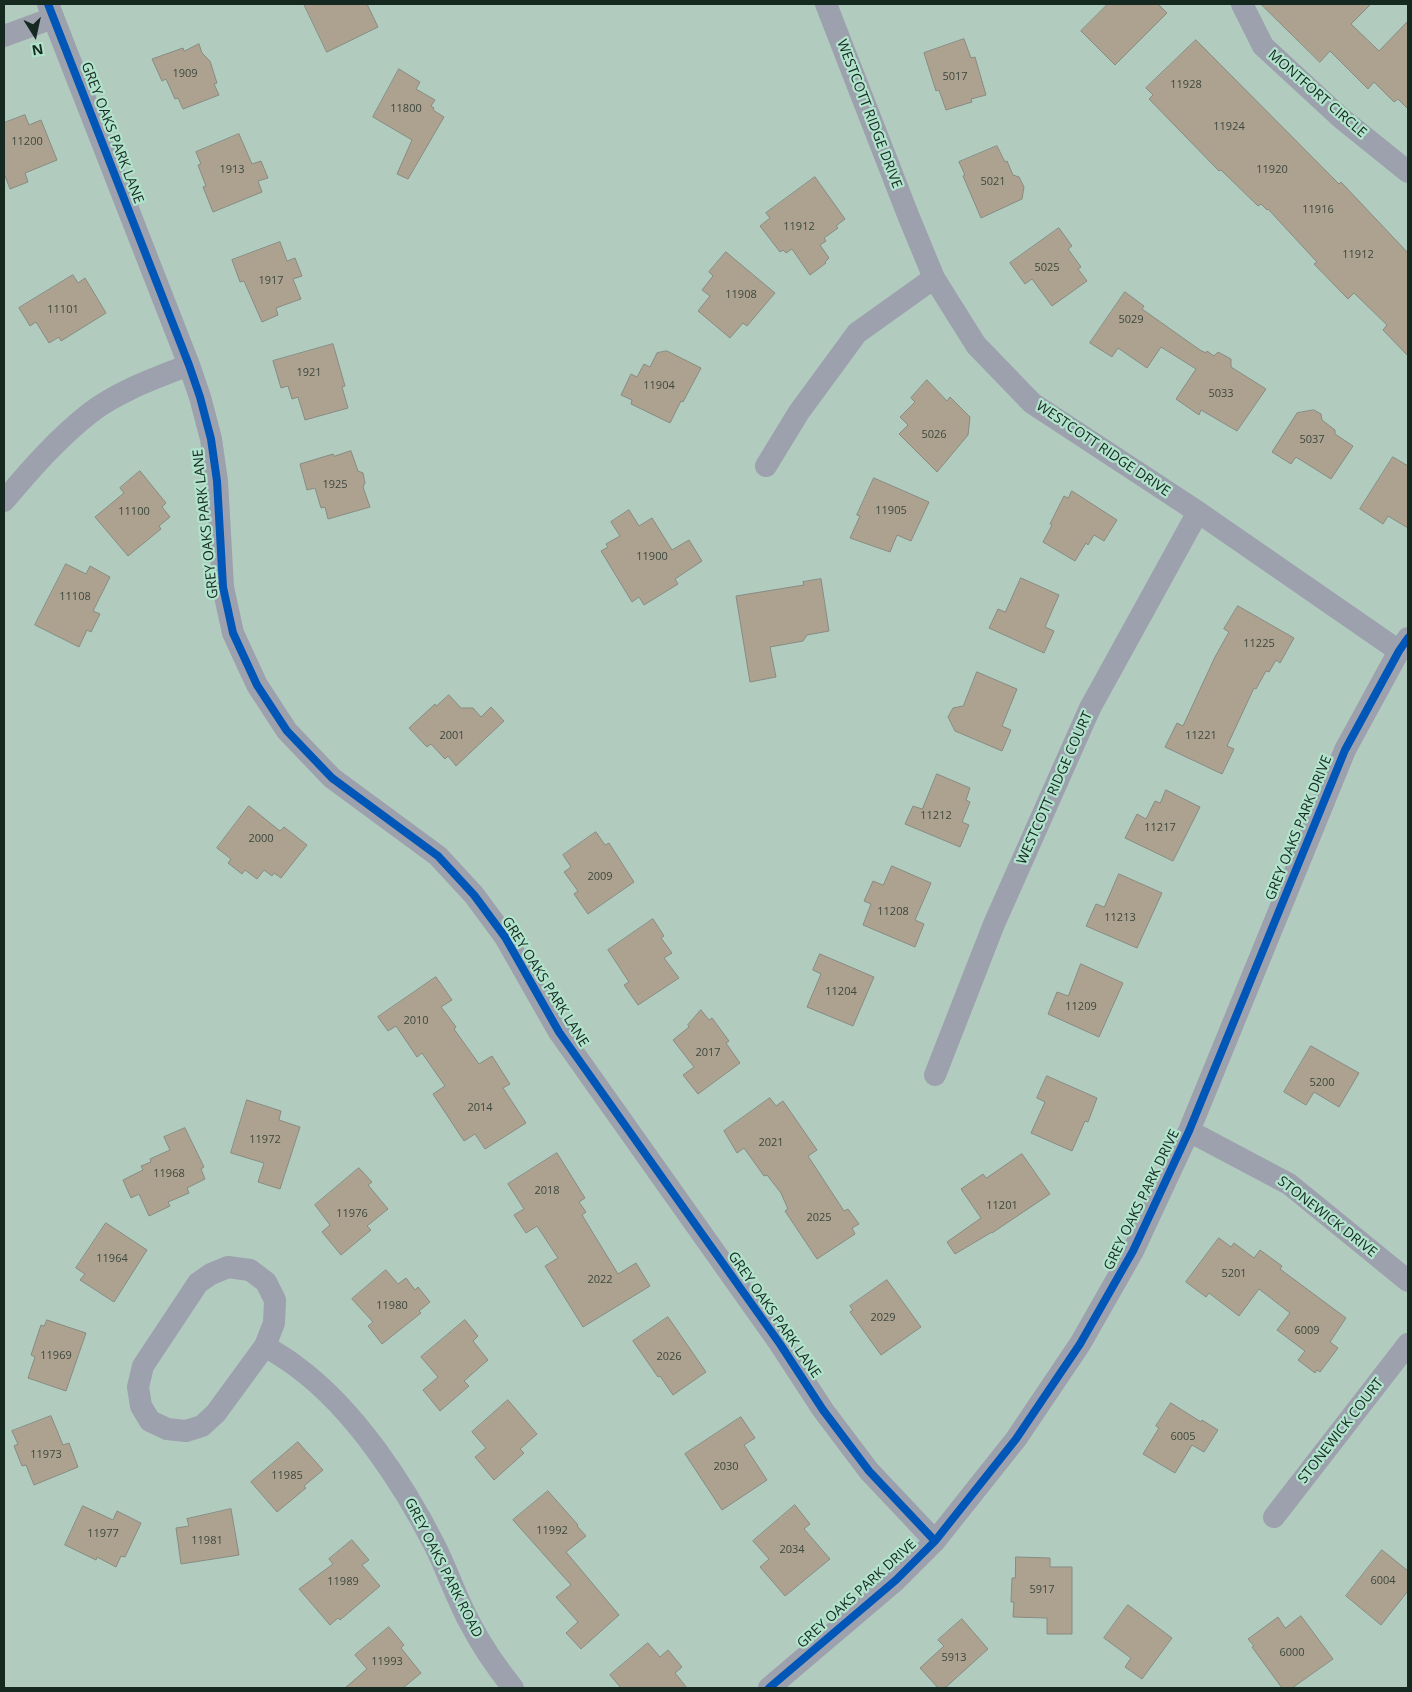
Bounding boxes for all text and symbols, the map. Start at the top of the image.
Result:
north arrow [10,10,60,60]
street label: WESTCOTT RIDGE DRIVE [833,37,905,191]
text: N [30,40,45,61]
street label: MONTFORT CIRCLE [1264,47,1370,141]
street label: GREY OAKS PARK LANE [77,60,147,206]
house number: 1909 [172,67,198,81]
house number: 5017 [942,70,968,84]
house number: 11928 [1170,78,1202,92]
house number: 11800 [390,102,422,116]
house number: 11924 [1213,120,1245,134]
house number: 11200 [11,135,43,149]
house number: 1913 [219,163,245,177]
house number: 11920 [1256,163,1288,177]
house number: 5021 [980,175,1006,189]
house number: 11916 [1302,203,1334,217]
house number: 11912 [783,220,815,234]
house number: 11912 [1342,248,1374,262]
house number: 5025 [1034,261,1060,275]
house number: 1917 [258,274,284,288]
house number: 11908 [725,288,757,302]
house number: 11101 [47,303,79,317]
house number: 5029 [1118,313,1144,327]
house number: 1921 [296,366,322,380]
house number: 11904 [643,379,675,393]
house number: 5033 [1208,387,1234,401]
street label: WESTCOTT RIDGE DRIVE [1033,398,1173,500]
house number: 5026 [921,428,947,442]
house number: 5037 [1299,433,1325,447]
street label: GREY OAKS PARK LANE [190,448,222,600]
house number: 1925 [322,478,348,492]
house number: 11905 [875,504,907,518]
house number: 11100 [118,505,150,519]
house number: 11900 [636,550,668,564]
house number: 11108 [59,590,91,604]
house number: 11225 [1243,637,1275,651]
street label: WESTCOTT RIDGE COURT [1014,709,1096,867]
house number: 2001 [439,729,465,743]
house number: 11221 [1185,729,1217,743]
street label: GREY OAKS PARK DRIVE [1262,753,1336,903]
house number: 11212 [920,809,952,823]
house number: 11217 [1144,821,1176,835]
house number: 2000 [248,832,274,846]
house number: 2009 [587,870,613,884]
house number: 11208 [877,905,909,919]
house number: 11213 [1104,911,1136,925]
street label: GREY OAKS PARK LANE [498,914,592,1050]
house number: 11204 [825,985,857,999]
house number: 11209 [1065,1000,1097,1014]
house number: 2010 [403,1014,429,1028]
house number: 2017 [695,1046,721,1060]
house number: 5200 [1309,1076,1335,1090]
house number: 2014 [467,1101,493,1115]
street label: GREY OAKS PARK DRIVE [1101,1127,1183,1273]
house number: 11972 [249,1133,281,1147]
house number: 2021 [758,1136,784,1150]
house number: 11968 [153,1167,185,1181]
street label: STONEWICK DRIVE [1274,1173,1380,1261]
house number: 2018 [534,1184,560,1198]
house number: 11201 [986,1199,1018,1213]
house number: 11976 [336,1207,368,1221]
house number: 2025 [806,1211,832,1225]
street label: GREY OAKS PARK LANE [724,1249,824,1381]
house number: 11964 [96,1252,128,1266]
house number: 5201 [1221,1267,1247,1281]
house number: 2022 [587,1273,613,1287]
house number: 11980 [376,1299,408,1313]
house number: 2029 [870,1311,896,1325]
house number: 6009 [1294,1324,1320,1338]
house number: 11969 [40,1349,72,1363]
house number: 2026 [656,1350,682,1364]
street label: STONEWICK COURT [1295,1375,1387,1487]
house number: 6005 [1170,1430,1196,1444]
house number: 11973 [30,1448,62,1462]
house number: 2030 [713,1460,739,1474]
house number: 11985 [271,1469,303,1483]
street label: GREY OAKS PARK ROAD [400,1495,486,1641]
house number: 11992 [536,1524,568,1538]
house number: 11977 [87,1527,119,1541]
house number: 11981 [191,1534,223,1548]
street label: GREY OAKS PARK DRIVE [794,1536,920,1652]
house number: 2034 [779,1543,805,1557]
house number: 6004 [1370,1574,1396,1588]
house number: 11989 [327,1575,359,1589]
house number: 5917 [1029,1583,1055,1597]
house number: 6000 [1279,1646,1305,1660]
house number: 5913 [941,1651,967,1665]
house number: 11993 [371,1655,403,1669]

